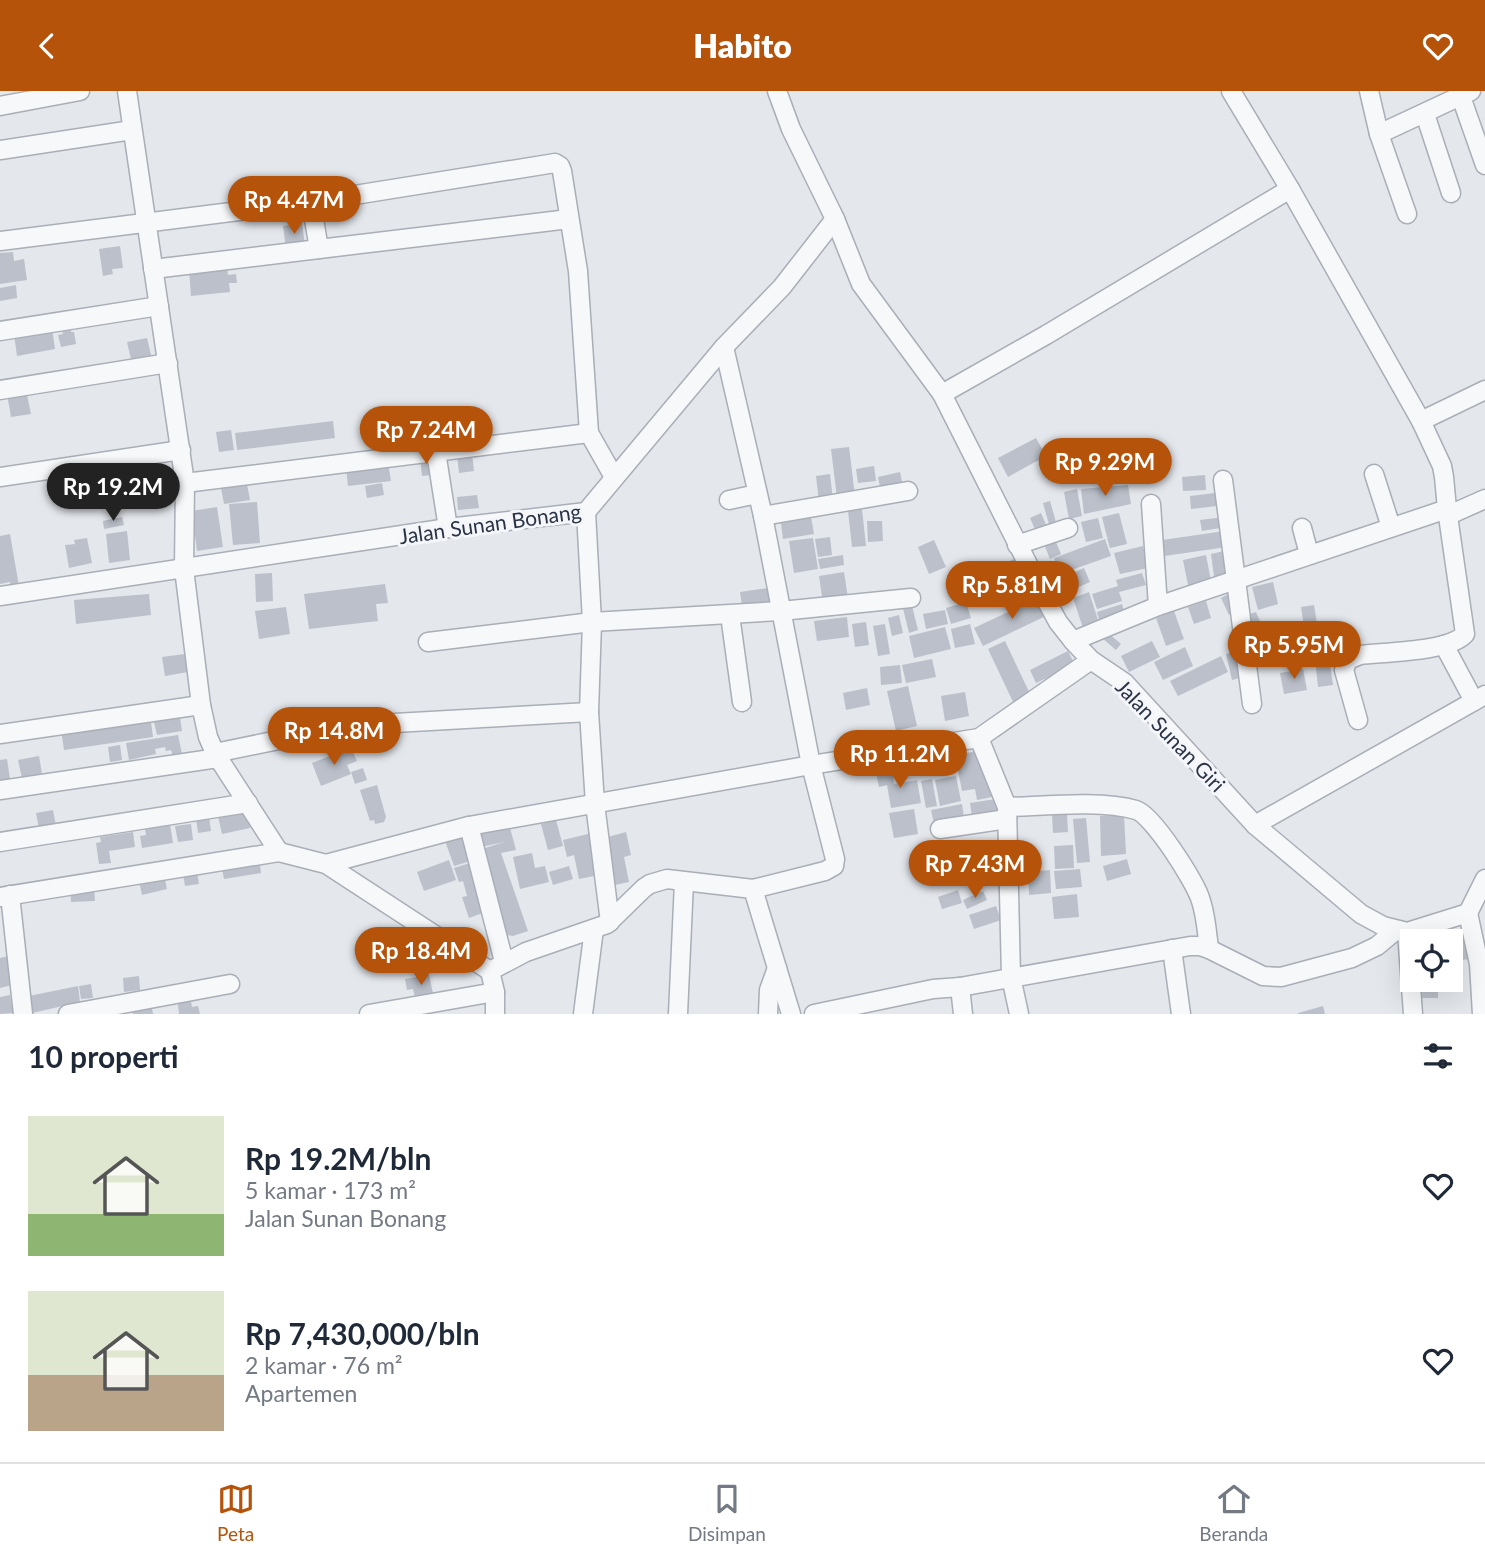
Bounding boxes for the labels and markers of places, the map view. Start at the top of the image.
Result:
pin: Rp 4.47M [222,177,366,236]
pin: Rp 7.24M [354,407,498,466]
pin: Rp 9.29M [1033,439,1177,498]
pin: Rp 19.2M [41,463,185,523]
pin: Rp 5.81M [940,561,1084,621]
pin: Rp 5.95M [1222,621,1366,681]
pin: Rp 14.8M [262,707,406,767]
pin: Rp 11.2M [828,731,972,790]
pin: Rp 7.43M [903,841,1047,900]
pin: Rp 18.4M [349,927,493,987]

